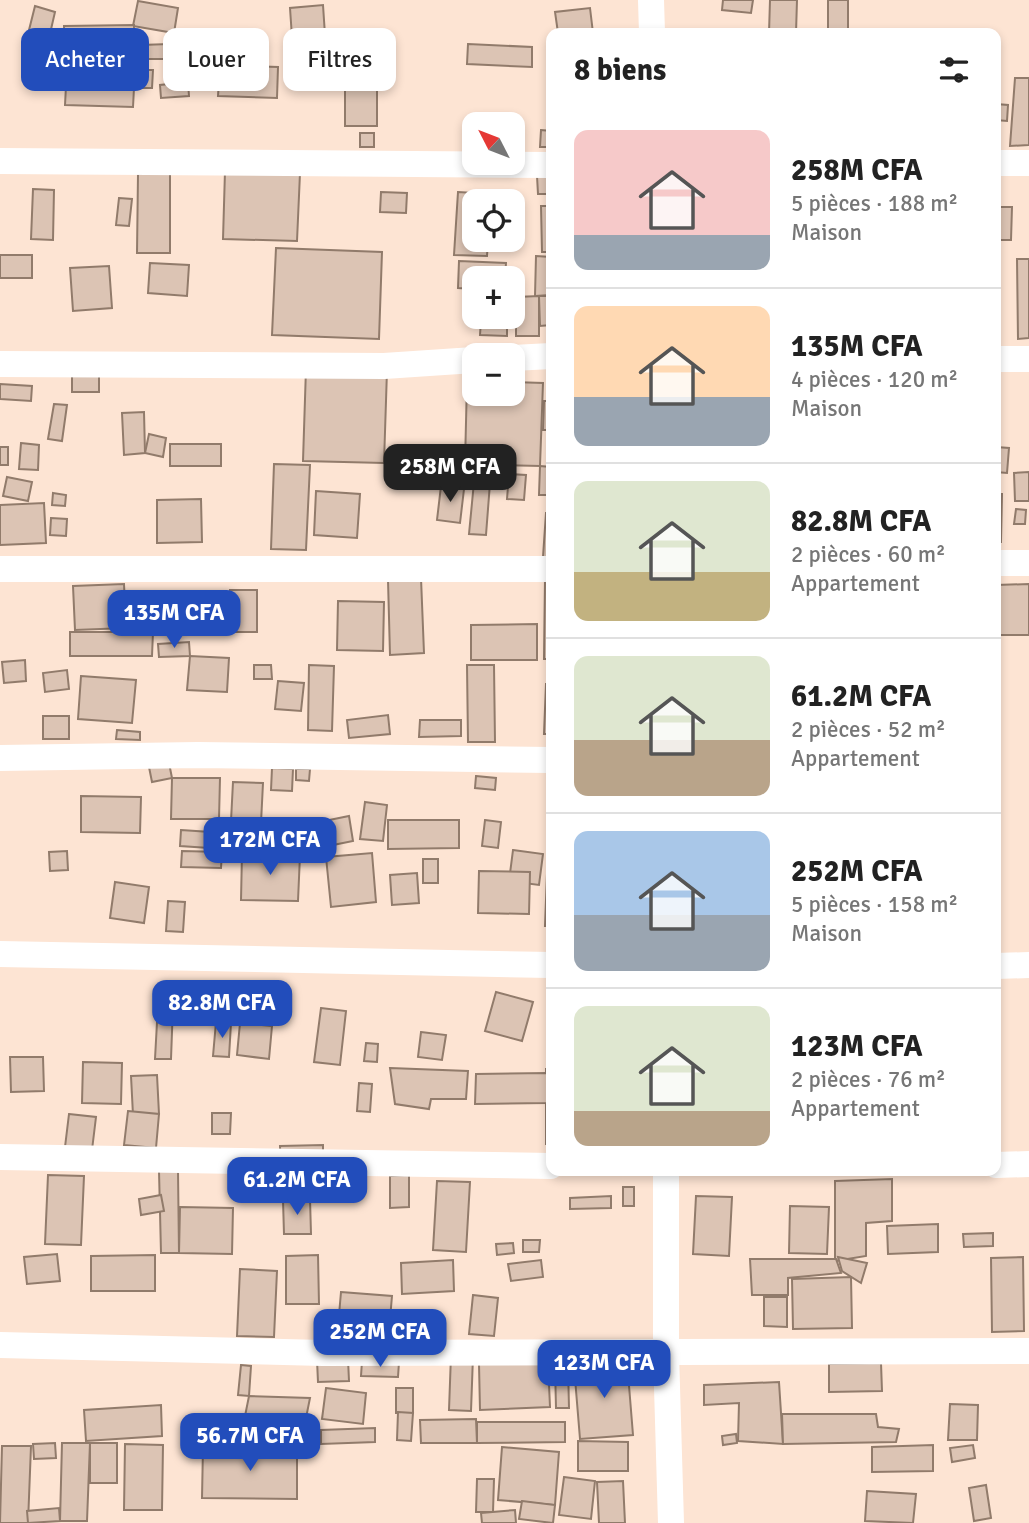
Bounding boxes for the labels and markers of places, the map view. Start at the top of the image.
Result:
pin: 258M CFA [378,444,522,504]
pin: 135M CFA [102,590,246,650]
pin: 172M CFA [198,818,342,877]
pin: 82.8M CFA [142,981,302,1040]
pin: 61.2M CFA [217,1158,377,1217]
pin: 252M CFA [308,1310,452,1369]
pin: 123M CFA [532,1340,676,1400]
pin: 56.7M CFA [170,1414,330,1473]

